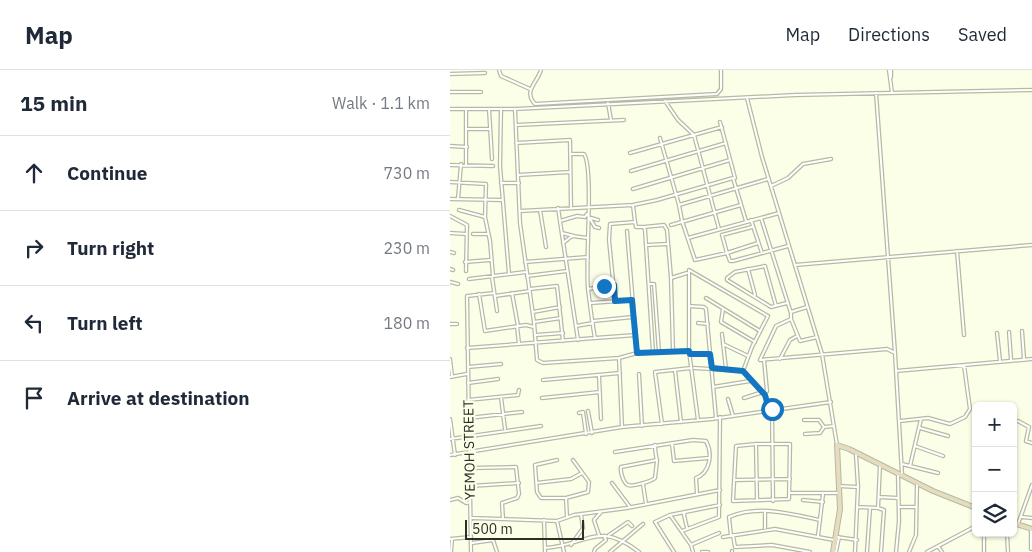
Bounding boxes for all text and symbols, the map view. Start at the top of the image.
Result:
text: Map [25,19,73,51]
text: Map [785,23,820,46]
text: Directions [848,23,930,46]
text: Saved [958,23,1007,46]
text: 15 min [20,89,87,117]
text: Walk · 1.1 km [332,93,430,113]
icon: ahead [20,159,48,187]
text: Continue [67,161,147,185]
text: 730 m [383,163,430,183]
icon: right [20,234,48,262]
text: Turn right [67,236,154,260]
text: 230 m [383,238,430,258]
route end [593,275,616,298]
icon: left [20,309,48,337]
text: Turn left [67,311,143,335]
text: 180 m [383,313,430,333]
icon: arrive [20,384,48,412]
text: Arrive at destination [67,386,250,410]
route start [761,398,784,421]
street label: YEMOH STREET [459,400,479,500]
map controls [972,402,1017,537]
button: + [972,402,1017,447]
button: − [972,447,1017,492]
button: layers [972,492,1017,537]
scale bar [465,517,584,540]
text: 500 m [472,520,513,538]

